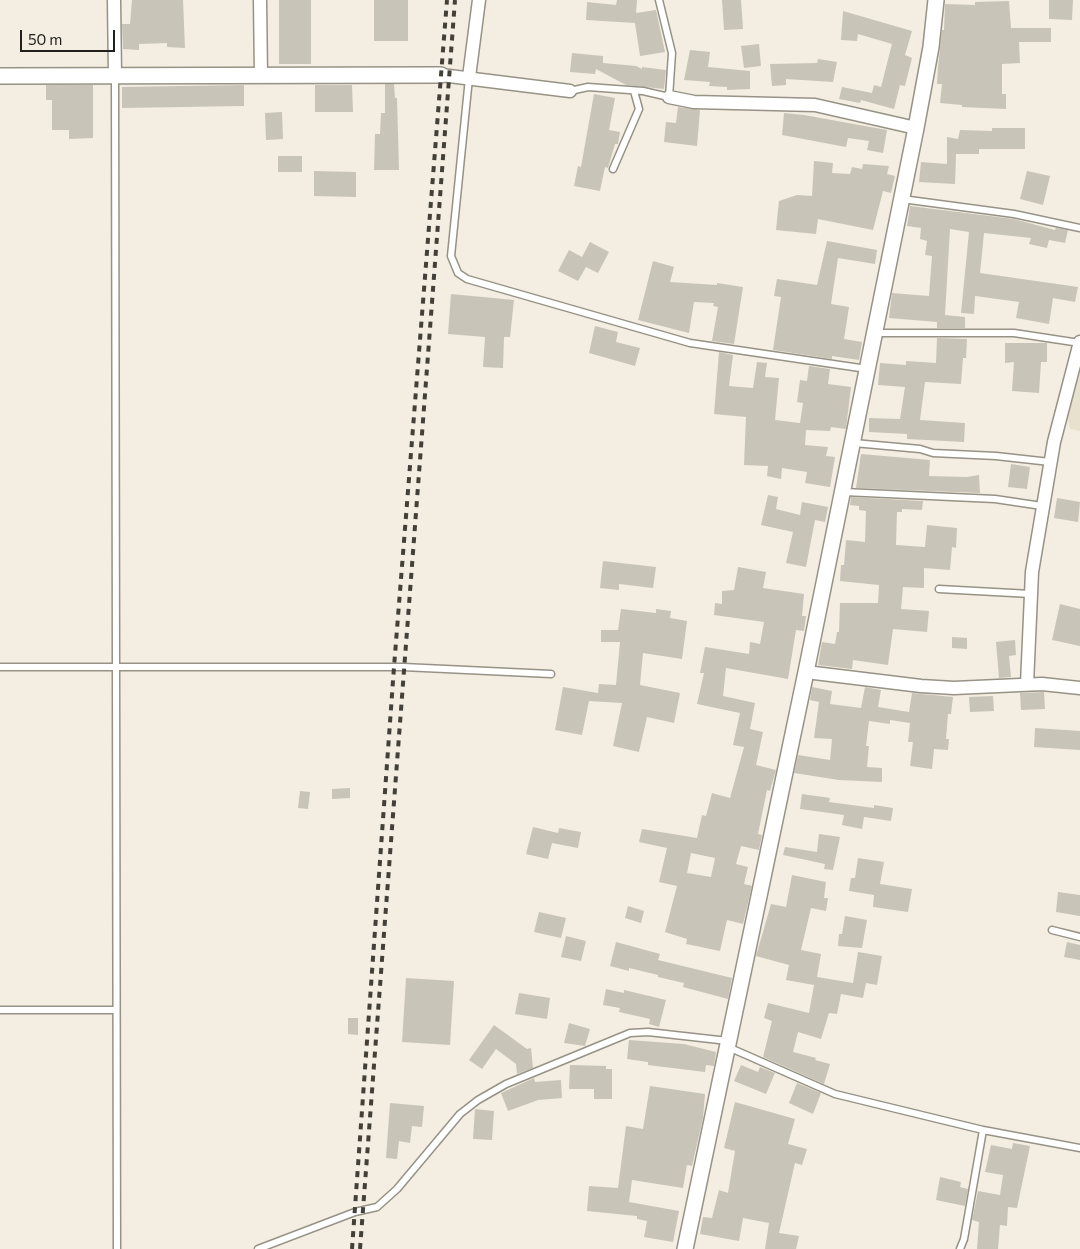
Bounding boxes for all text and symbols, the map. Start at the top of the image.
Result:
scale bar [22,20,118,52]
text: 50 m [28,30,62,48]

